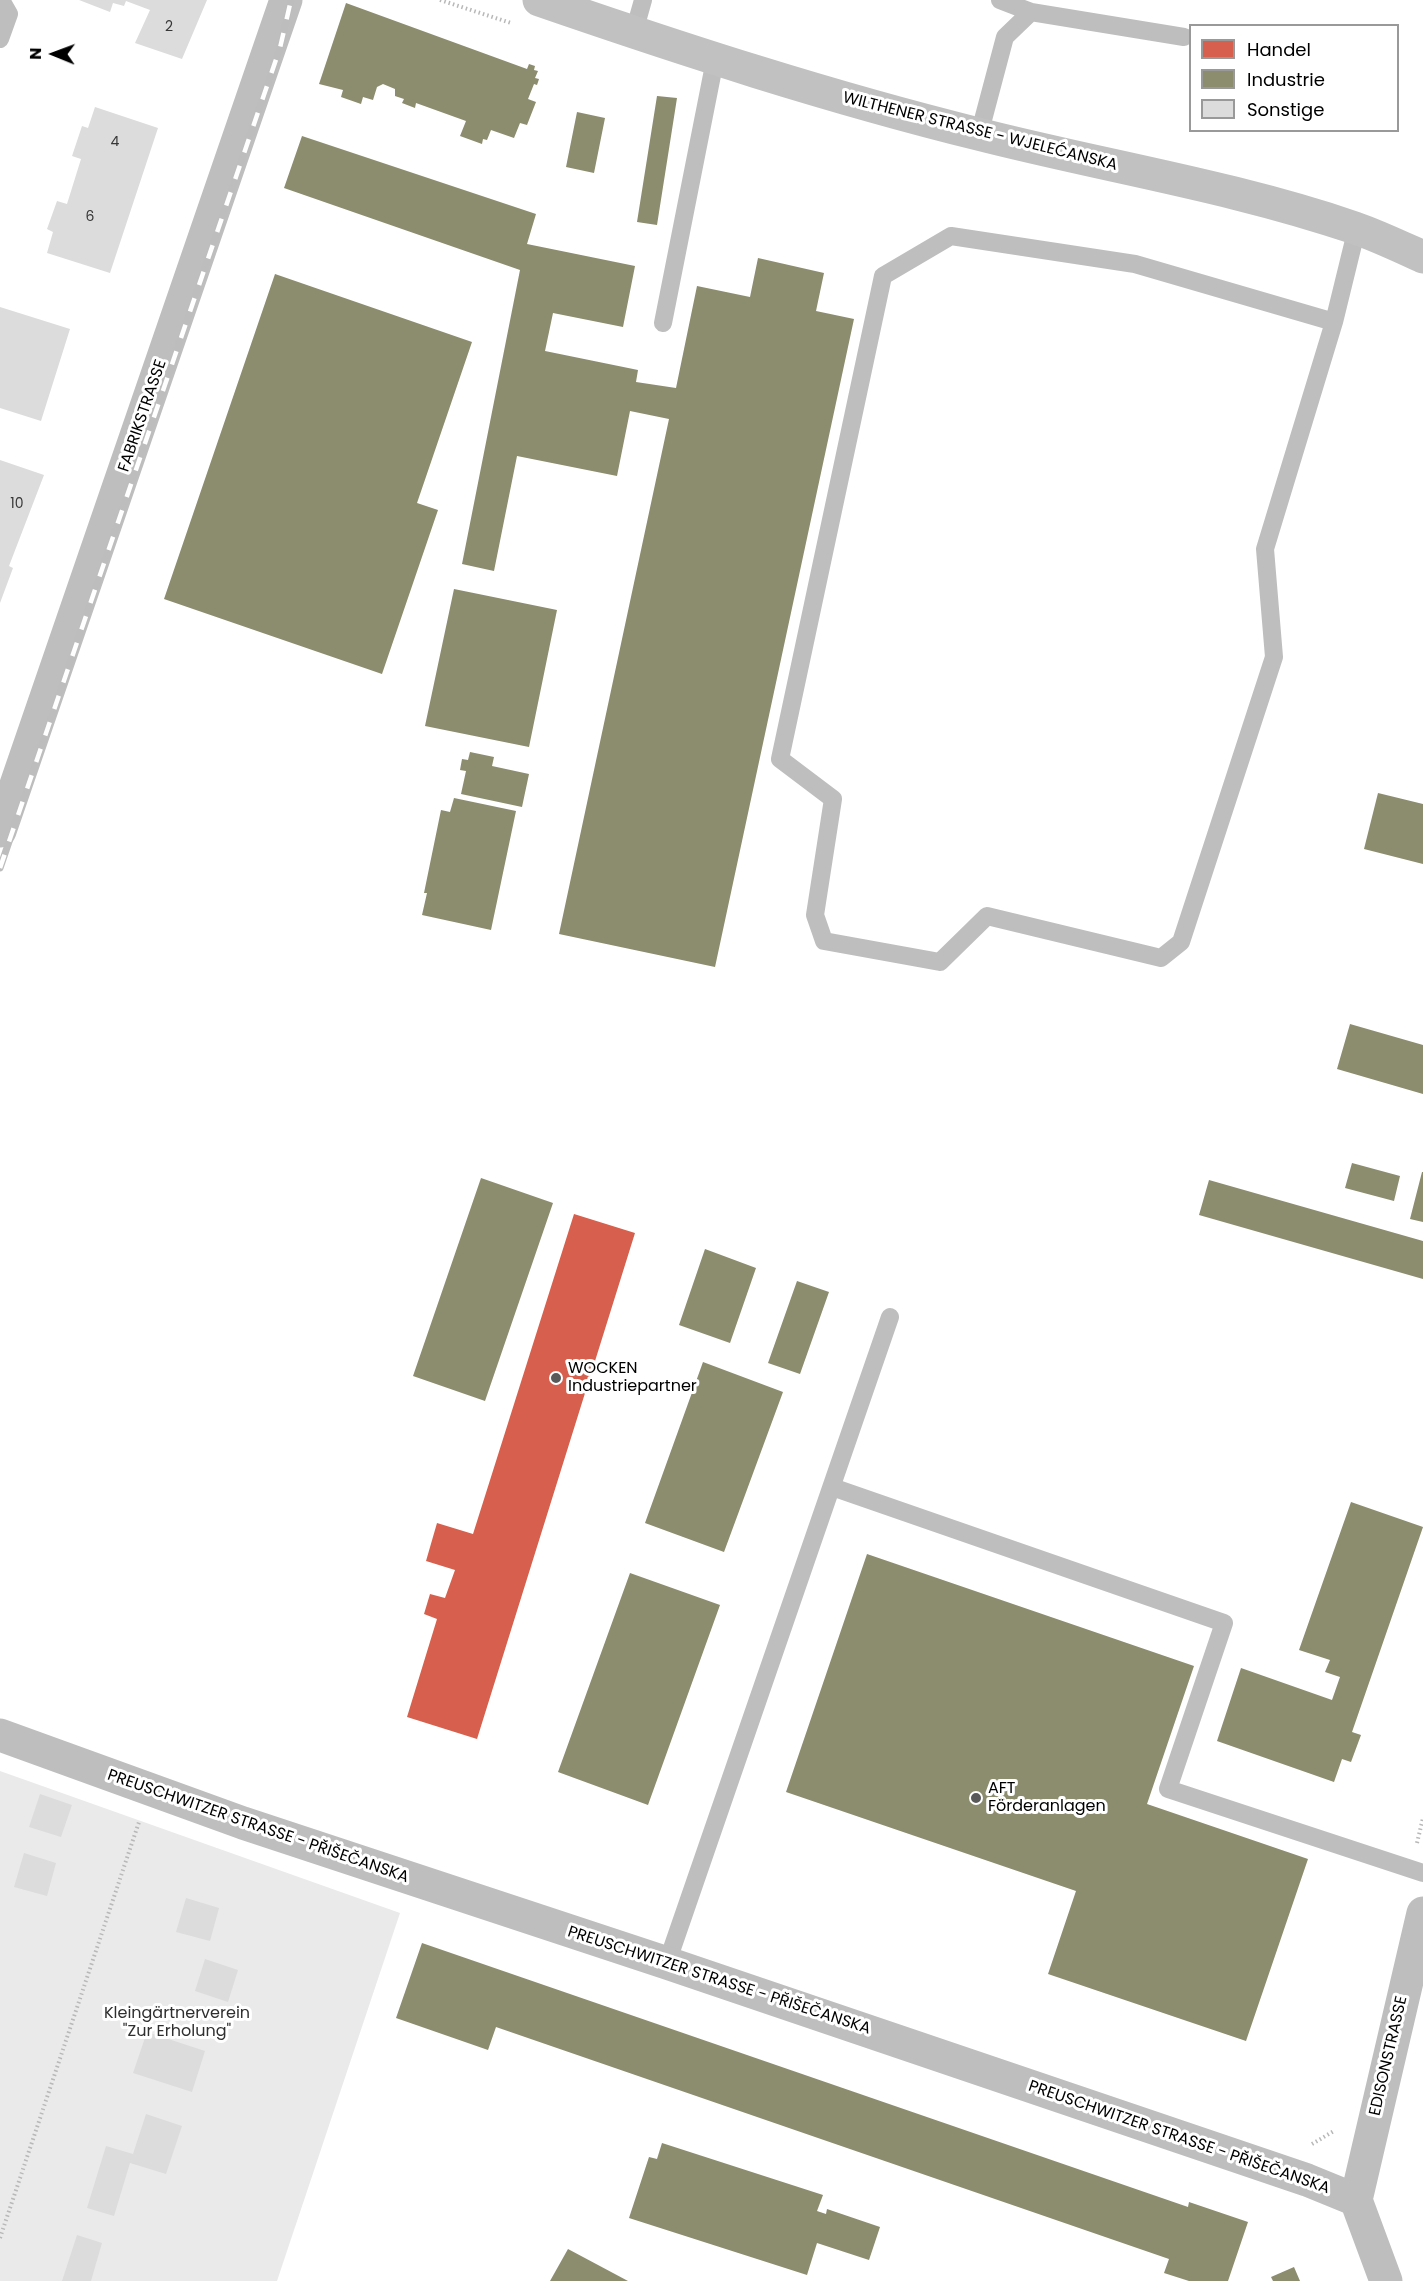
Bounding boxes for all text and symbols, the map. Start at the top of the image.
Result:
house number: 2 [165,19,173,35]
north arrow [24,24,84,84]
legend [1189,24,1399,132]
text: Handel [1247,37,1311,62]
text: N [24,47,47,60]
text: Industrie [1247,67,1325,92]
street label: WILTHENER STRASSE - WJELEĆANSKA [841,89,1119,175]
text: Sonstige [1247,97,1324,122]
house number: 4 [111,134,119,150]
house number: 6 [86,209,94,225]
street label: FABRIKSTRASSE [115,357,171,475]
house number: 10 [10,496,24,512]
place label: WOCKEN Industriepartner [568,1359,697,1397]
marker: WOCKEN Industriepartner [549,1371,563,1385]
street label: PREUSCHWITZER STRASSE - PŘIŠEČANSKA [105,1766,411,1888]
place label: AFT Förderanlagen [988,1779,1106,1817]
marker: AFT Förderanlagen [969,1791,983,1805]
street label: PREUSCHWITZER STRASSE - PŘIŠEČANSKA [565,1923,873,2039]
street label: EDISONSTRASSE [1366,1994,1412,2118]
park label: Kleingärtnerverein "Zur Erholung" [104,2004,250,2042]
street label: PREUSCHWITZER STRASSE - PŘIŠEČANSKA [1026,2077,1332,2199]

